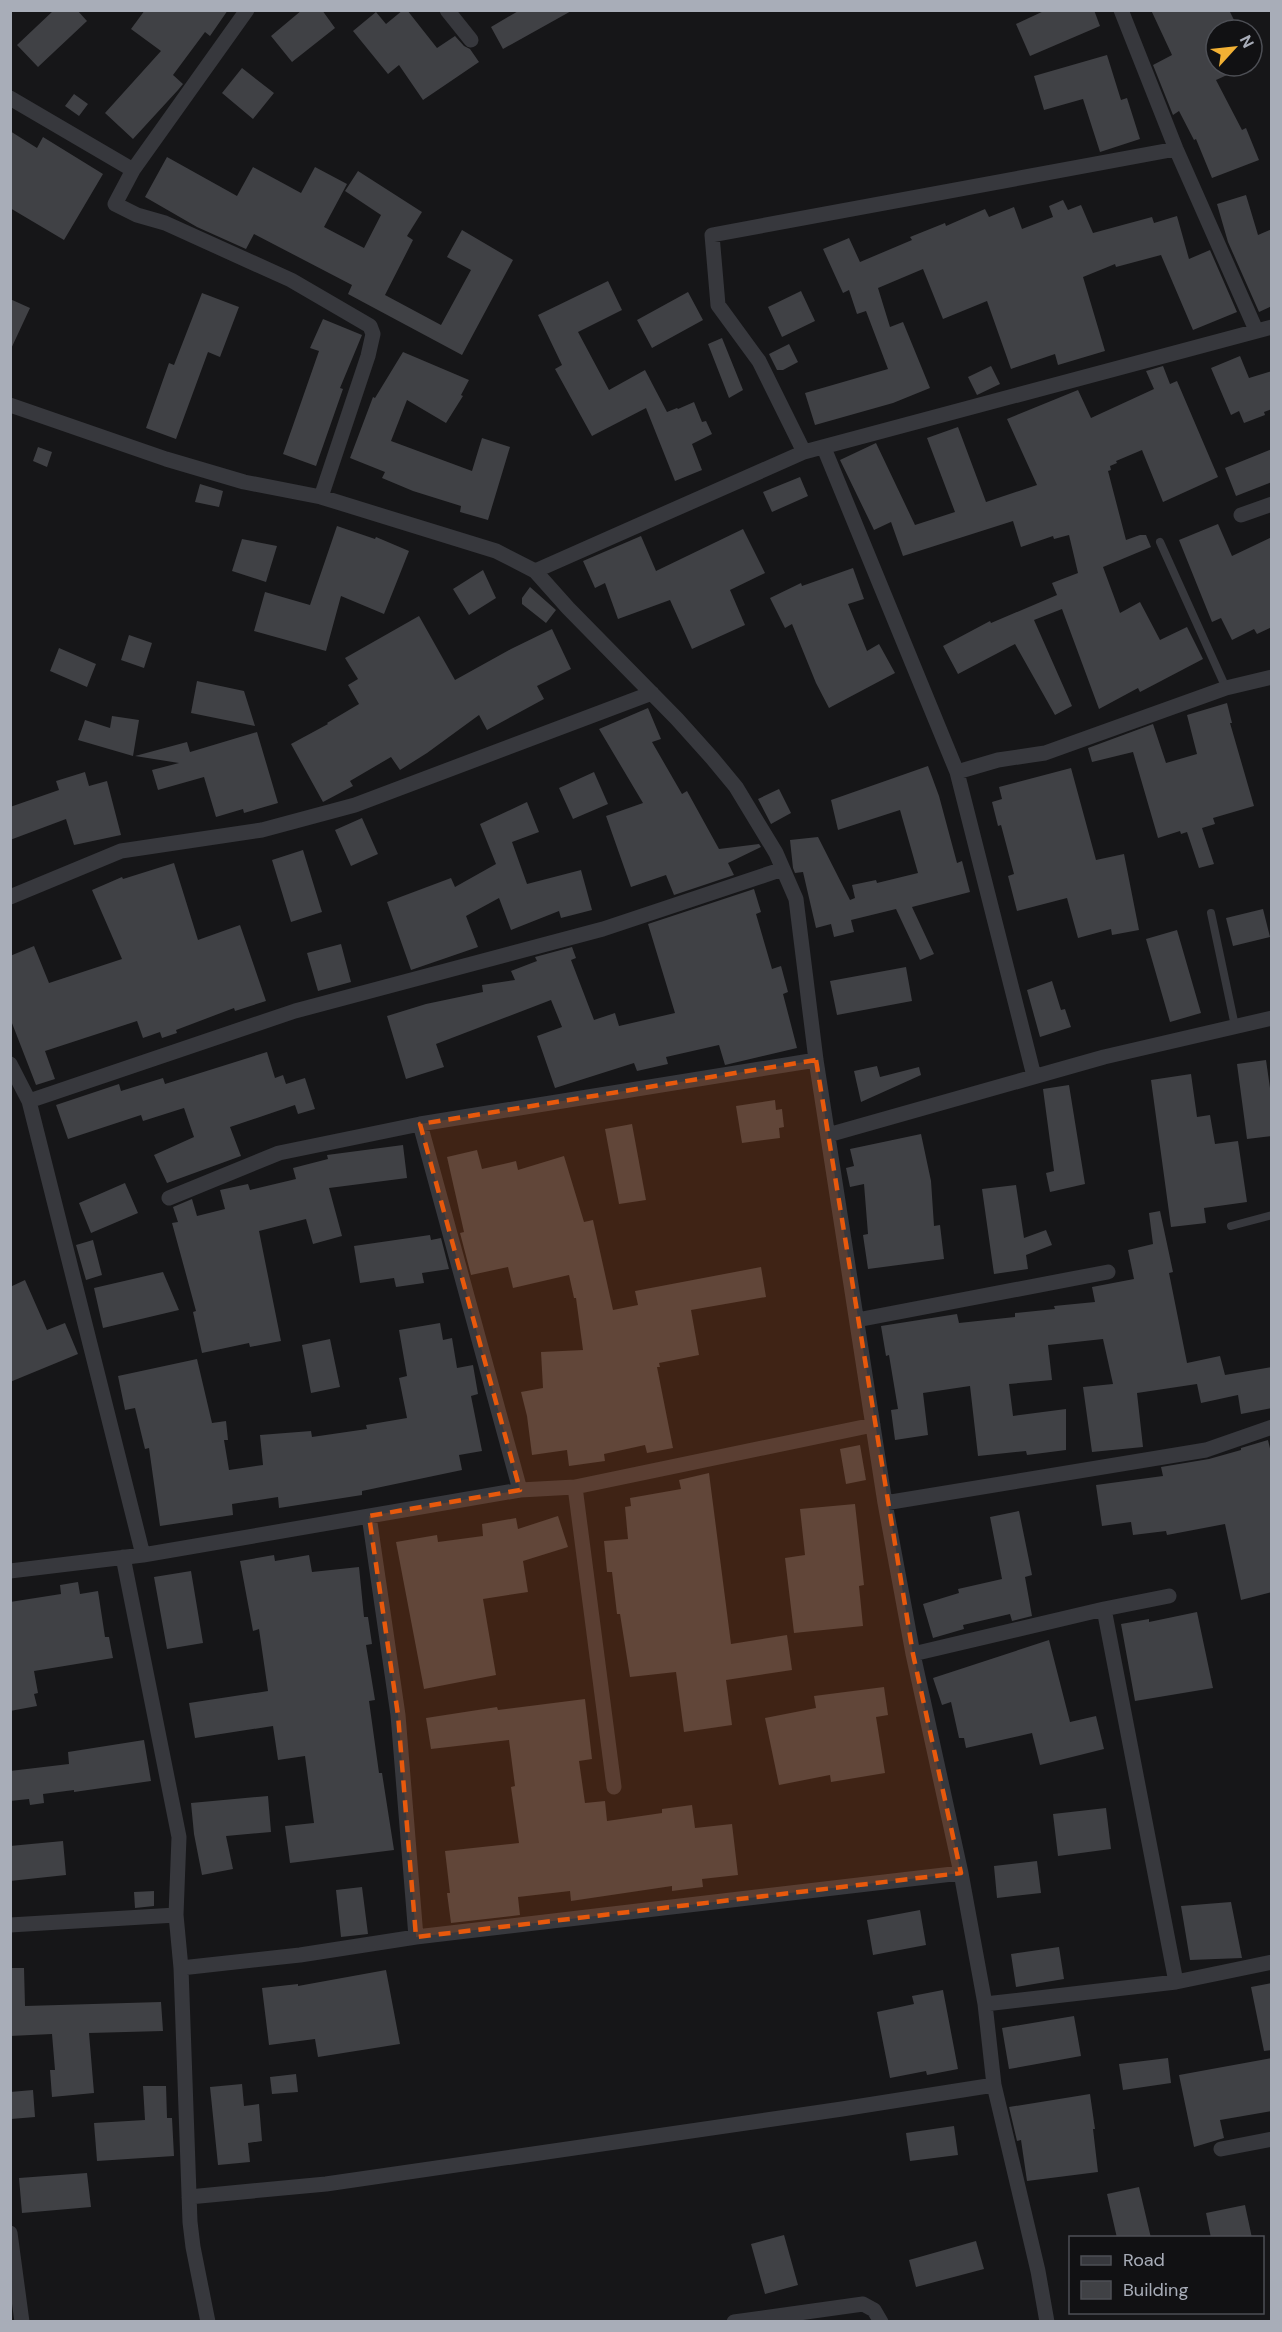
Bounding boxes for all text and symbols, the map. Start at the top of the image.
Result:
north arrow [1204,18,1264,78]
text: N [1235,31,1259,51]
legend [1069,2236,1264,2314]
text: Road [1123,2248,1165,2272]
text: Building [1123,2278,1188,2302]

